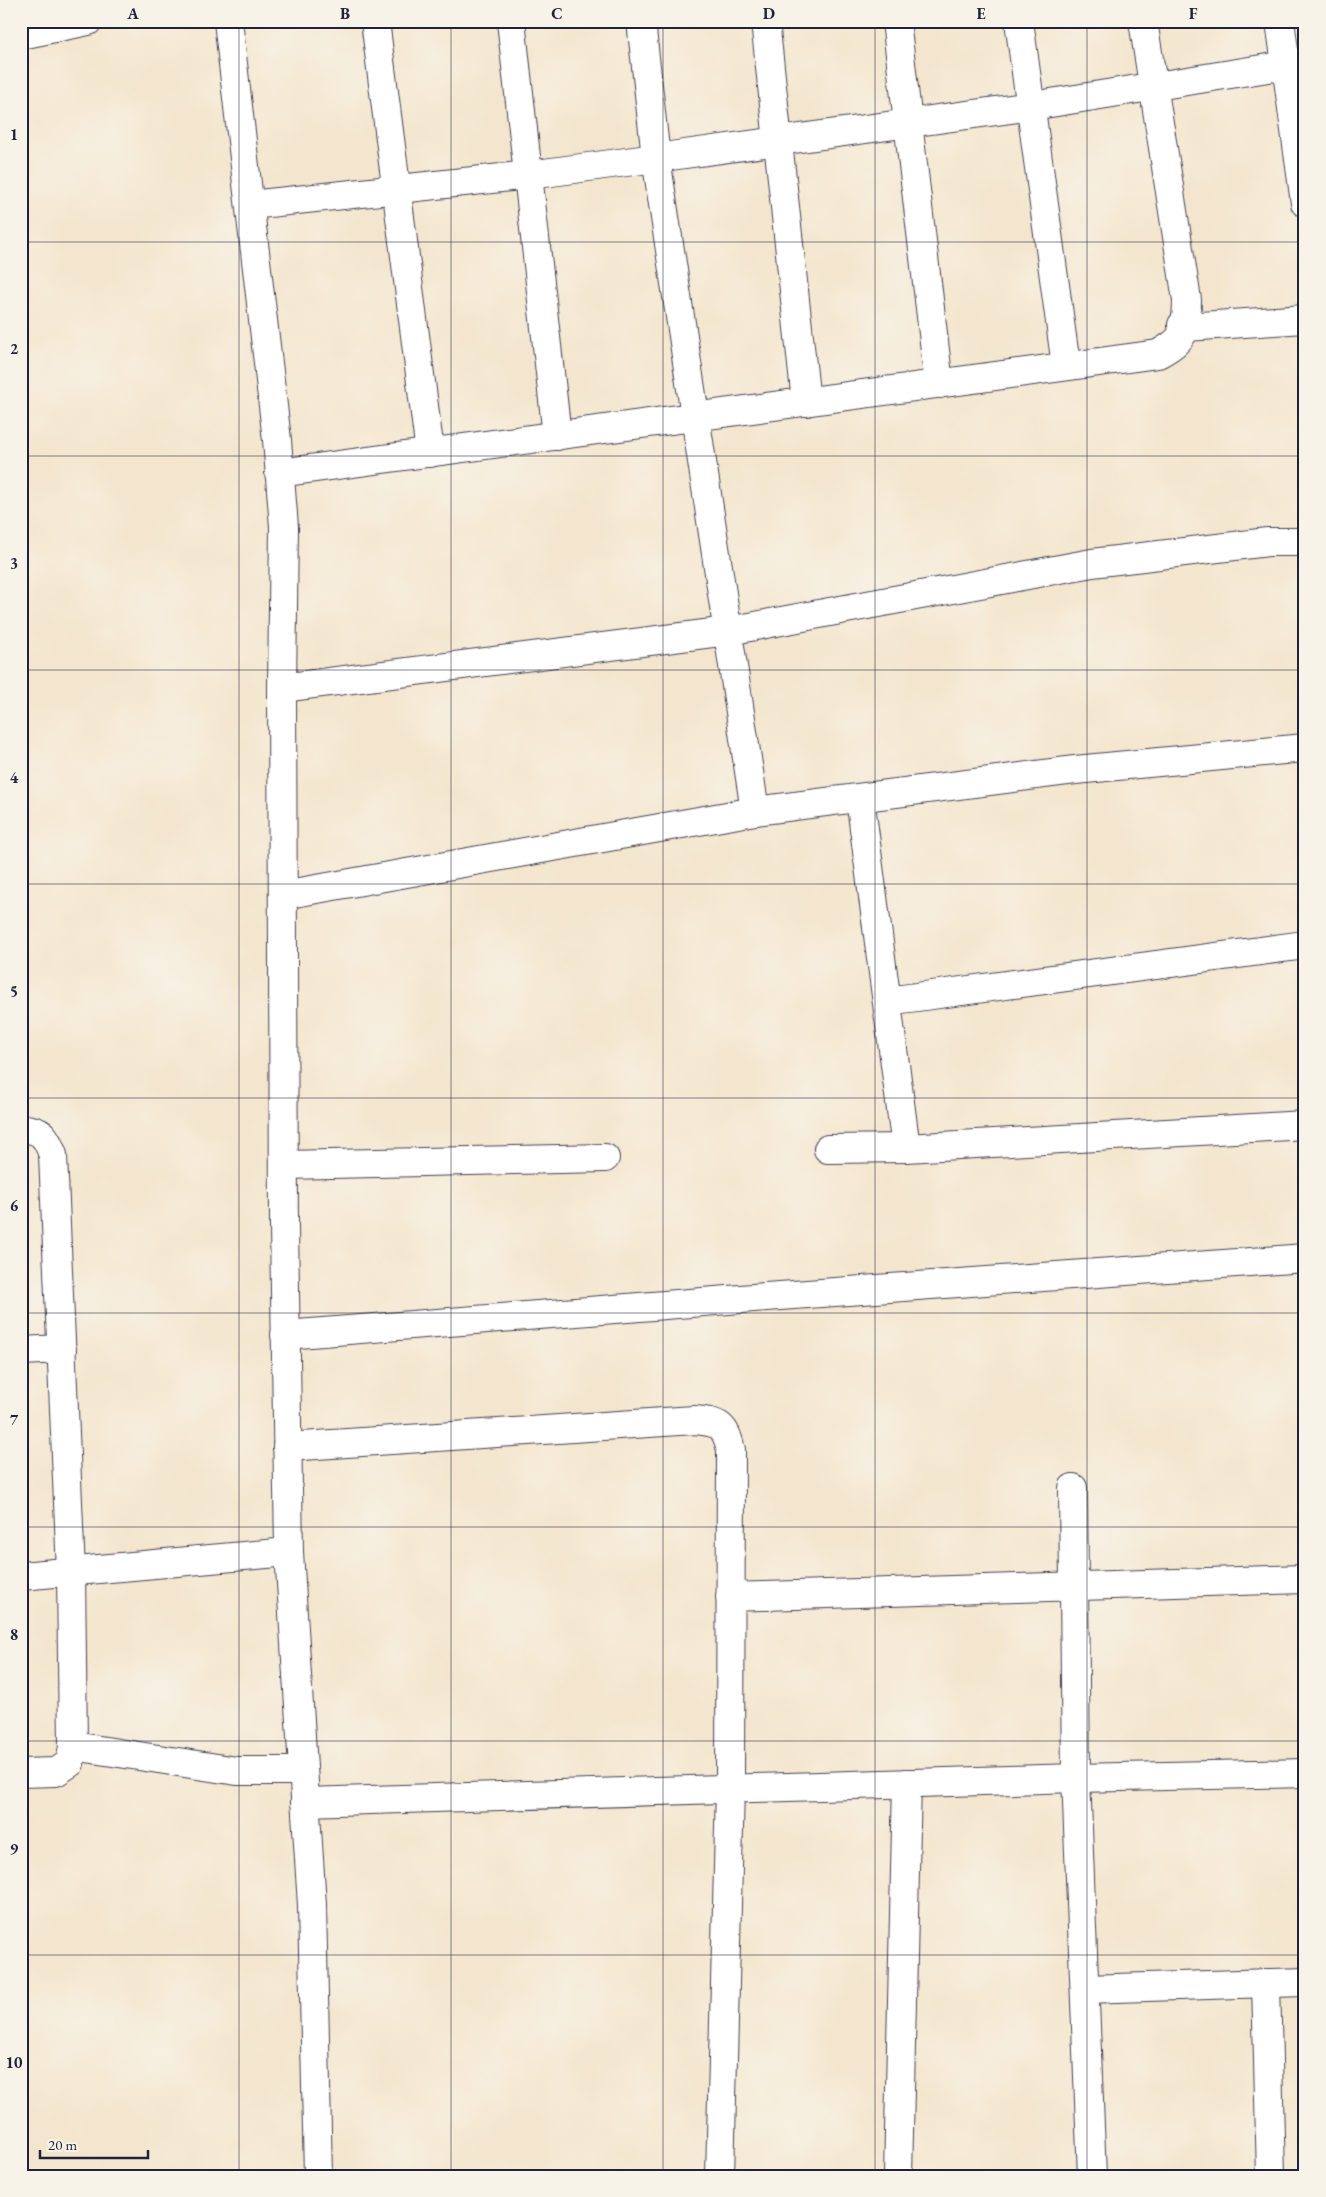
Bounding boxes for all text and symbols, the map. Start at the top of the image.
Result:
text: A [126,3,139,24]
text: B [340,3,350,24]
text: C [551,3,563,24]
text: D [763,3,775,24]
text: E [976,3,986,24]
text: F [1189,3,1198,24]
text: 1 [10,124,18,145]
text: 2 [10,338,19,359]
text: 3 [10,553,18,574]
text: 4 [10,767,19,788]
text: 5 [10,981,18,1002]
text: 6 [10,1195,19,1216]
text: 7 [10,1409,19,1430]
text: 8 [10,1624,18,1645]
text: 9 [10,1838,19,1859]
text: 10 [6,2052,23,2073]
scale bar [40,2127,148,2159]
text: 20 m [48,2135,77,2154]

